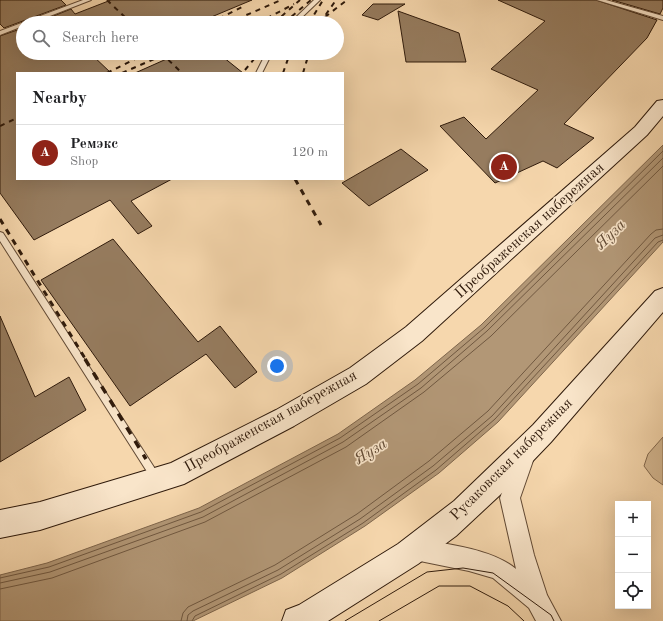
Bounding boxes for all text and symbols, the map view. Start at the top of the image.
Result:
search box [16,16,344,60]
icon: search [30,27,52,49]
text: Search here [62,31,139,46]
text: Nearby [32,90,87,107]
text: Ремэкс [70,137,118,152]
text: A [40,146,50,159]
text: 120 m [291,146,328,159]
pin: A [491,152,517,182]
text: Shop [70,155,98,168]
street label: Преображенская набережная [453,160,608,302]
water label: Яуза [593,217,630,253]
your location [267,356,287,376]
street label: Преображенская набережная [182,368,360,476]
street label: Русаковская набережная [448,396,576,524]
water label: Яуза [352,436,391,468]
map controls [615,501,651,609]
button: + [615,501,651,537]
button: − [615,537,651,573]
button: locate [615,573,651,609]

